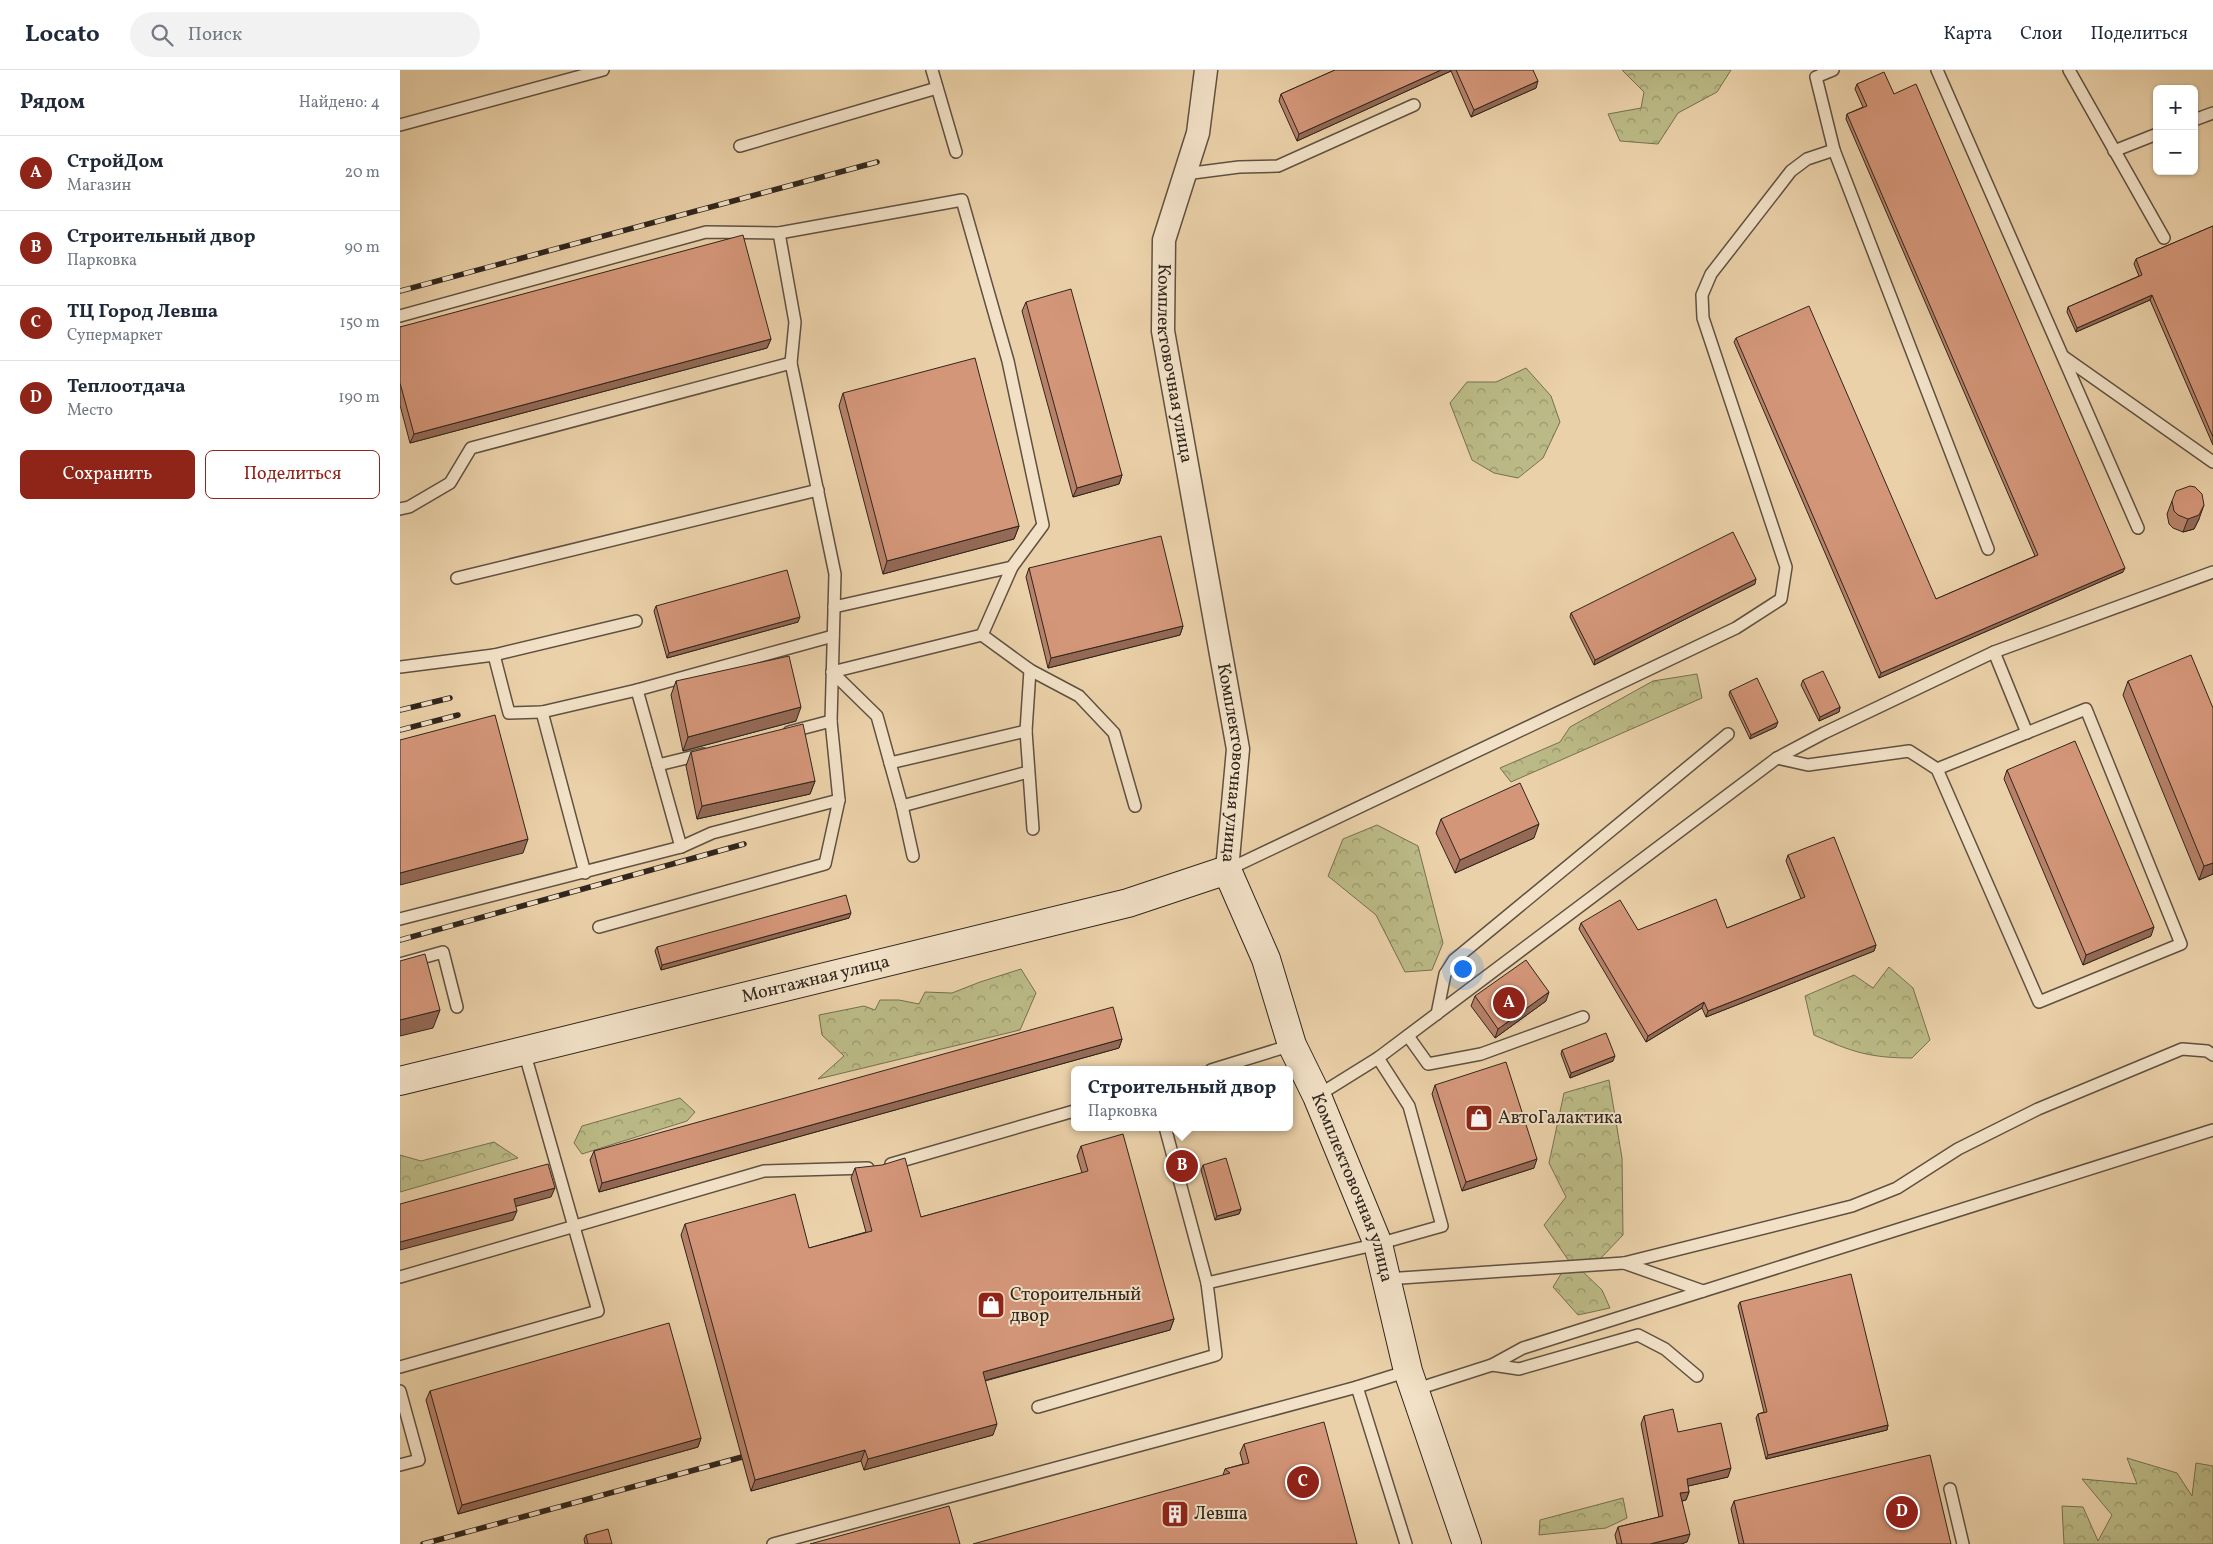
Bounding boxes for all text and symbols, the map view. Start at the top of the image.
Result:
search box [130,12,480,57]
text: Locato [25,18,100,52]
icon: search [148,21,176,49]
text: Поиск [188,22,242,48]
text: Карта [1944,22,1992,47]
text: Слои [2020,22,2062,47]
text: Поделиться [2090,22,2188,47]
map controls [2153,85,2198,175]
button: + [2153,85,2198,130]
text: Рядом [20,88,85,117]
text: Найдено: 4 [299,92,380,114]
button: − [2153,130,2198,175]
text: СтройДом [67,149,163,175]
text: A [30,162,42,184]
text: 20 m [345,162,380,184]
text: Магазин [67,175,131,197]
text: Строительный двор [67,224,255,250]
text: B [31,237,41,259]
text: 90 m [344,237,380,259]
text: Парковка [67,250,137,272]
street label: Комплектовочная улица [1150,264,1199,465]
text: ТЦ Город Левша [67,299,218,325]
text: C [31,312,41,334]
text: 150 m [339,312,380,334]
text: Супермаркет [67,325,163,347]
text: Теплоотдача [67,374,186,400]
text: D [30,387,42,409]
text: 190 m [338,387,380,409]
text: Место [67,400,113,422]
button: Сохранить [20,450,195,499]
button: Поделиться [205,450,380,499]
street label: Комплектовочная улица [1210,661,1251,864]
street label: Монтажная улица [739,949,892,1009]
your location [1450,956,1476,982]
pin: A [1493,984,1525,1022]
popup [1071,1066,1293,1131]
text: Строительный двор [1088,1075,1276,1101]
street label: Комплектовочная улица [1305,1089,1399,1285]
text: Парковка [1088,1101,1158,1123]
shop icon: АвтоГалактика [1464,1103,1494,1133]
place label: АвтоГалактика [1498,1106,1623,1131]
pin: B [1166,1147,1198,1185]
place label: Стороительный двор [1010,1283,1141,1329]
shop icon: Стороительный двор [976,1290,1006,1320]
pin: C [1287,1463,1319,1501]
pin: D [1886,1493,1918,1531]
building icon: Левша [1160,1499,1190,1529]
place label: Левша [1194,1502,1248,1527]

